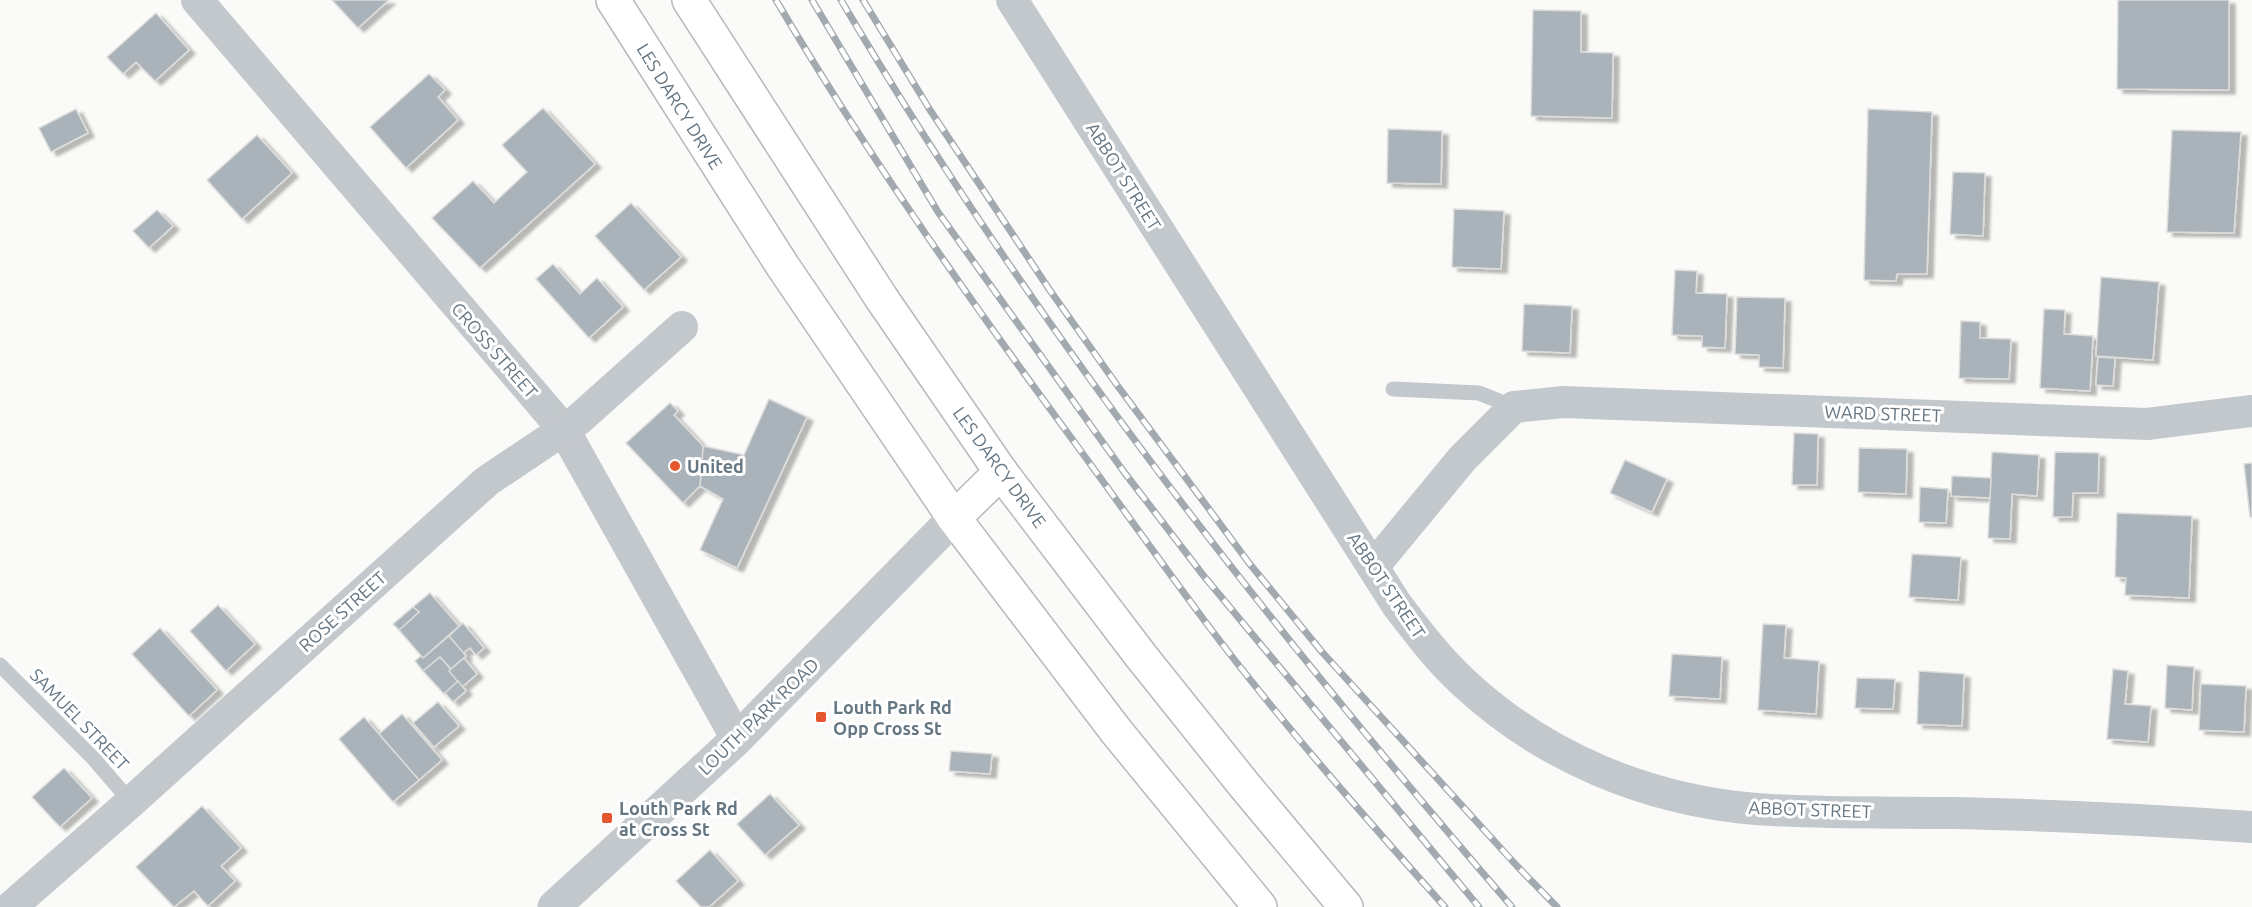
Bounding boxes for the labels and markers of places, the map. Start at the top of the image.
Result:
place label: United [687,456,744,476]
marker: United [668,459,682,473]
place label: Louth Park Rd Opp Cross St [833,697,952,738]
marker: Louth Park Rd Opp Cross St [814,710,828,724]
place label: Louth Park Rd at Cross St [619,798,738,839]
marker: Louth Park Rd at Cross St [600,811,614,825]

